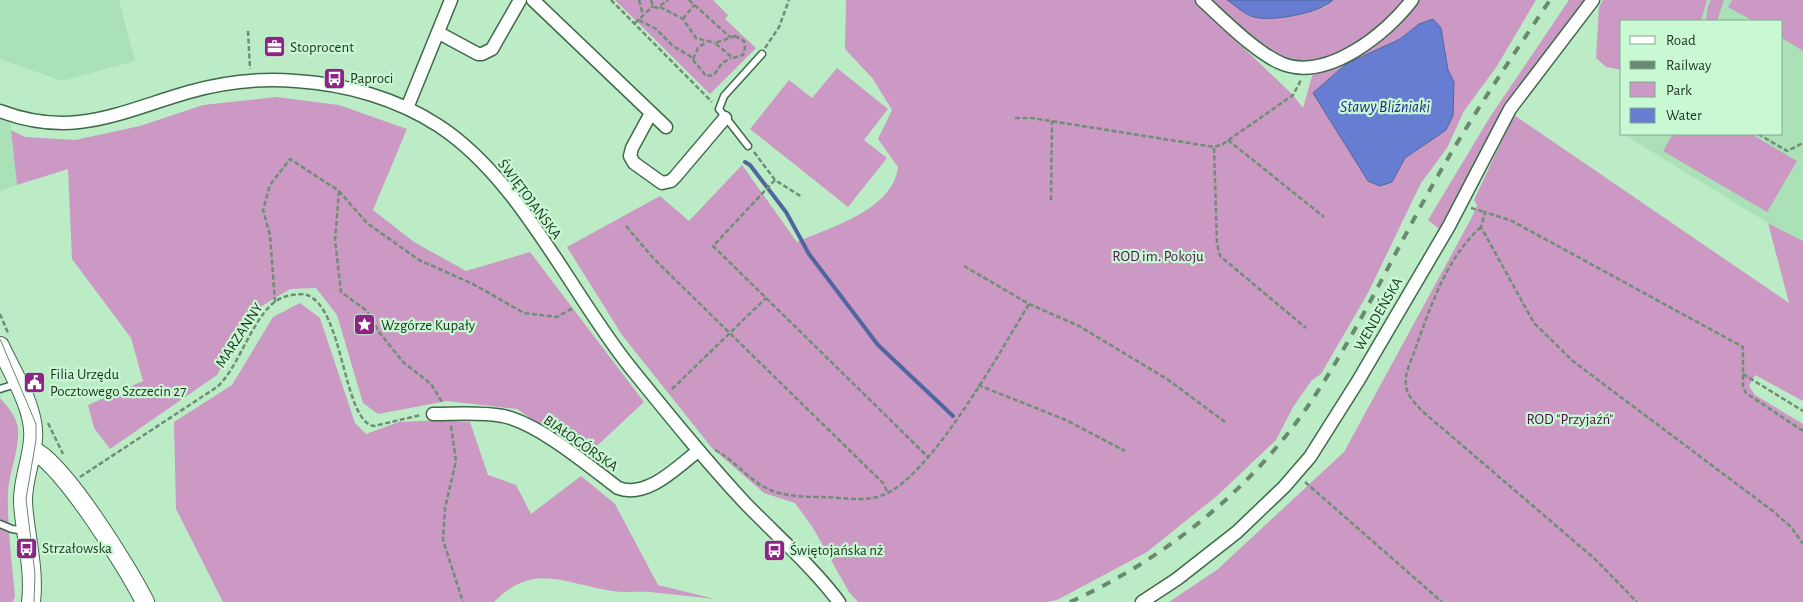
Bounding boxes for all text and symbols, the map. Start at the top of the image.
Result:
legend [1620,20,1783,135]
text: Road [1666,33,1696,48]
office icon: Stoprocent [262,35,286,59]
place label: Stoprocent [290,40,354,55]
text: Railway [1666,58,1712,73]
bus stop icon: Paproci [322,66,346,90]
place label: Paproci [350,71,393,86]
text: Park [1666,83,1692,98]
water label: Stawy Bliźniaki [1340,99,1430,115]
text: Water [1666,108,1702,123]
street label: ŚWIĘTOJAŃSKA [495,155,566,242]
park label: ROD im. Pokoju [1112,249,1204,264]
street label: WENDEŃSKA [1350,274,1406,354]
street label: MARZANNY [213,300,266,370]
place icon: Wzgórze Kupały [353,313,377,337]
place label: Wzgórze Kupały [381,318,476,333]
place label: Filia Urzędu Pocztowego Szczecin 27 [50,367,186,399]
public building icon: Filia Urzędu Pocztowego Szczecin 27 [22,371,46,395]
street label: BIAŁOGÓRSKA [541,411,622,475]
park label: ROD "Przyjaźń" [1526,412,1614,427]
bus stop icon: Strzałowska [14,536,38,560]
bus stop icon: Świętojańska nż [762,538,786,562]
place label: Strzałowska [42,541,112,556]
place label: Świętojańska nż [790,541,883,558]

